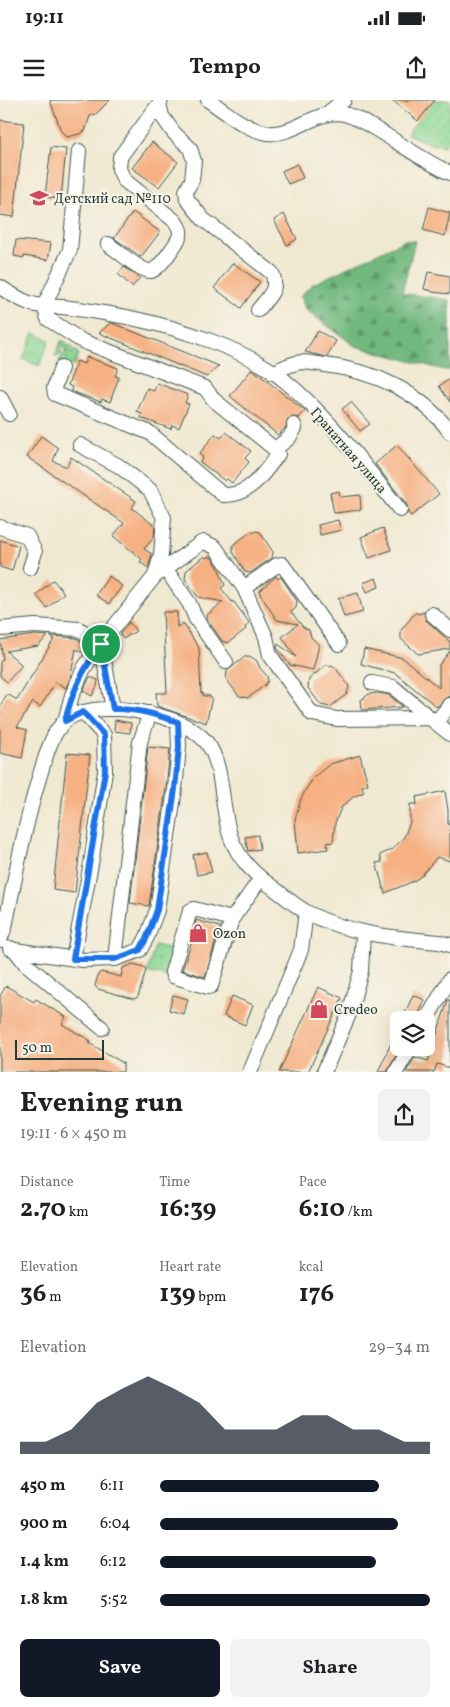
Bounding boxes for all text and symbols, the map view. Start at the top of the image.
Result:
text: 19:11 [25,5,64,31]
text: Tempo [189,52,261,83]
icon: menu [20,54,48,82]
icon: share [402,54,430,82]
school or university icon: Детский сад №110 [28,187,50,209]
place label: Детский сад №110 [54,190,171,209]
street label: Гранатная улица [305,404,391,498]
pin [80,623,122,665]
icon: arrive [87,630,115,658]
shop icon: Ozon [187,922,209,944]
place label: Ozon [213,925,246,944]
shop icon: Credeo [308,998,330,1020]
place label: Credeo [334,1001,378,1020]
map controls [390,1011,435,1056]
button: layers [390,1011,435,1056]
scale bar [15,1037,104,1060]
text: 50 m [22,1039,52,1058]
text: Evening run [20,1084,184,1123]
button: share [378,1089,430,1141]
text: 19:11 · 6 × 450 m [20,1123,127,1145]
text: Distance [20,1173,74,1192]
text: Time [159,1173,190,1192]
text: Pace [299,1173,327,1192]
text: 2.70 [20,1192,66,1227]
text: 16:39 [159,1192,216,1227]
text: 6:10 [299,1192,345,1227]
text: km [66,1203,89,1222]
text: /km [345,1203,373,1222]
text: Elevation [20,1258,78,1277]
text: Heart rate [159,1258,221,1277]
text: kcal [299,1258,324,1277]
text: 36 [20,1277,46,1312]
text: 139 [159,1277,196,1312]
text: 176 [299,1277,334,1312]
text: m [46,1288,62,1307]
text: bpm [196,1288,226,1307]
text: Elevation [20,1337,87,1359]
text: 29–34 m [369,1337,430,1359]
text: 450 m [20,1475,66,1497]
text: 6:11 [100,1475,124,1497]
text: 900 m [20,1513,68,1535]
text: 6:04 [100,1513,131,1535]
text: 1.4 km [20,1551,69,1573]
text: 6:12 [100,1551,127,1573]
text: 1.8 km [20,1589,68,1611]
text: 5:52 [100,1589,128,1611]
button: Save [20,1639,220,1697]
button: Share [230,1639,430,1697]

